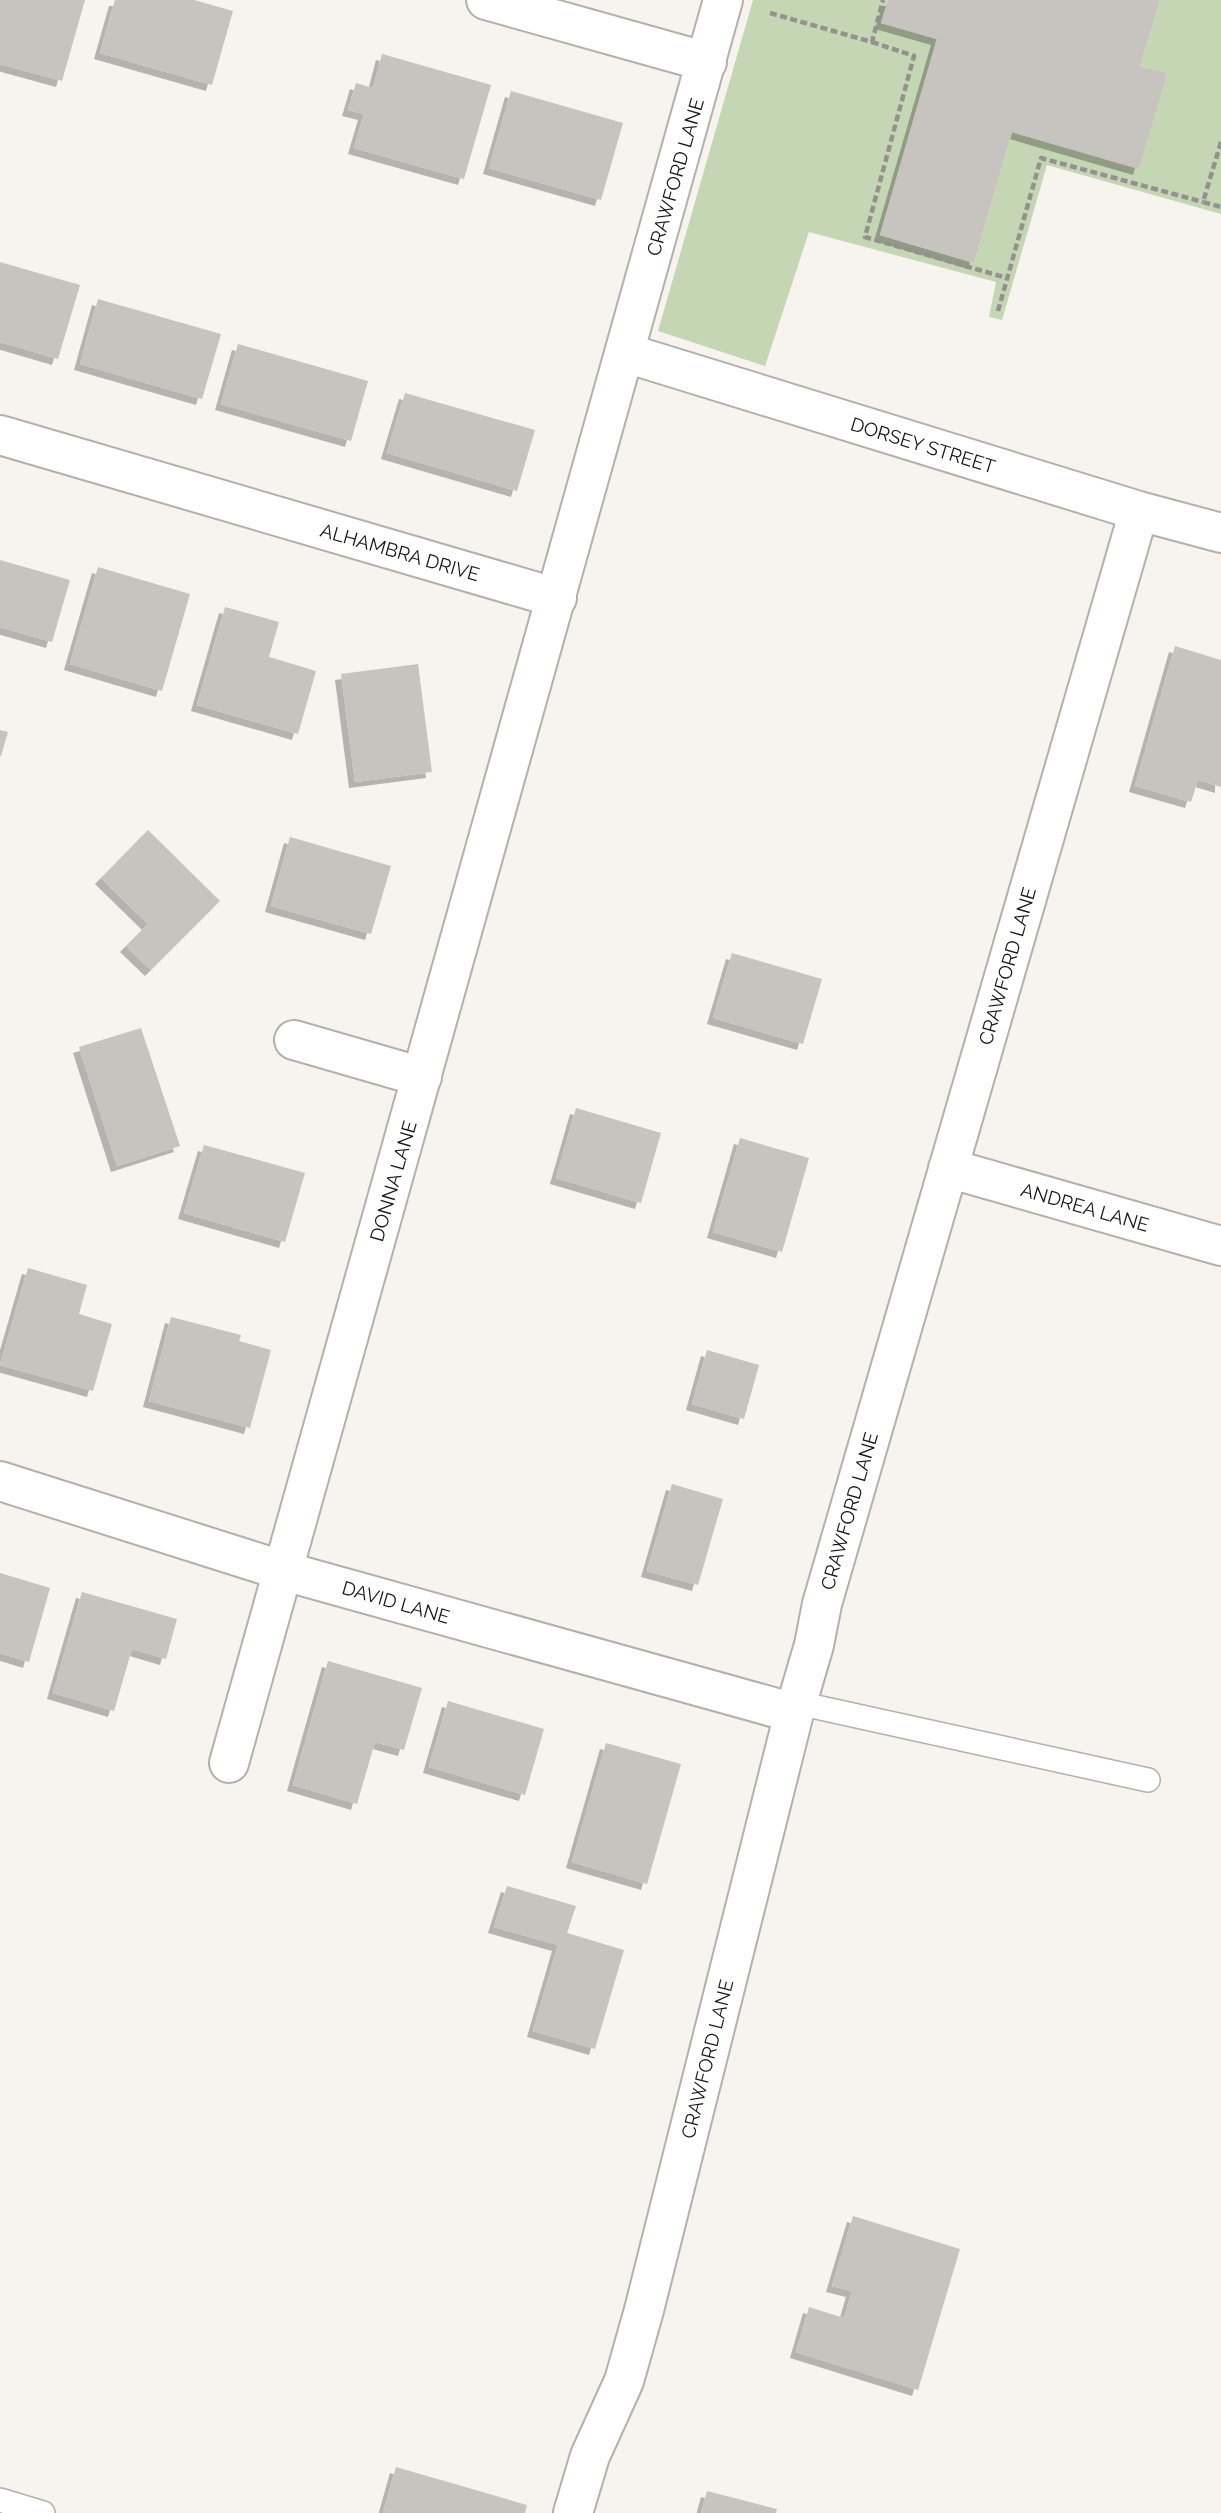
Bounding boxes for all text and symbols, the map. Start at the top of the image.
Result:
street label: CRAWFORD LANE [642,96,708,258]
street label: DORSEY STREET [848,413,998,478]
street label: ALHAMBRA DRIVE [318,519,482,585]
street label: CRAWFORD LANE [974,885,1040,1047]
street label: DONNA LANE [365,1118,421,1244]
street label: ANDREA LANE [1018,1178,1152,1236]
street label: CRAWFORD LANE [816,1430,882,1592]
street label: DAVID LANE [340,1576,452,1628]
street label: CRAWFORD LANE [677,1977,737,2141]

